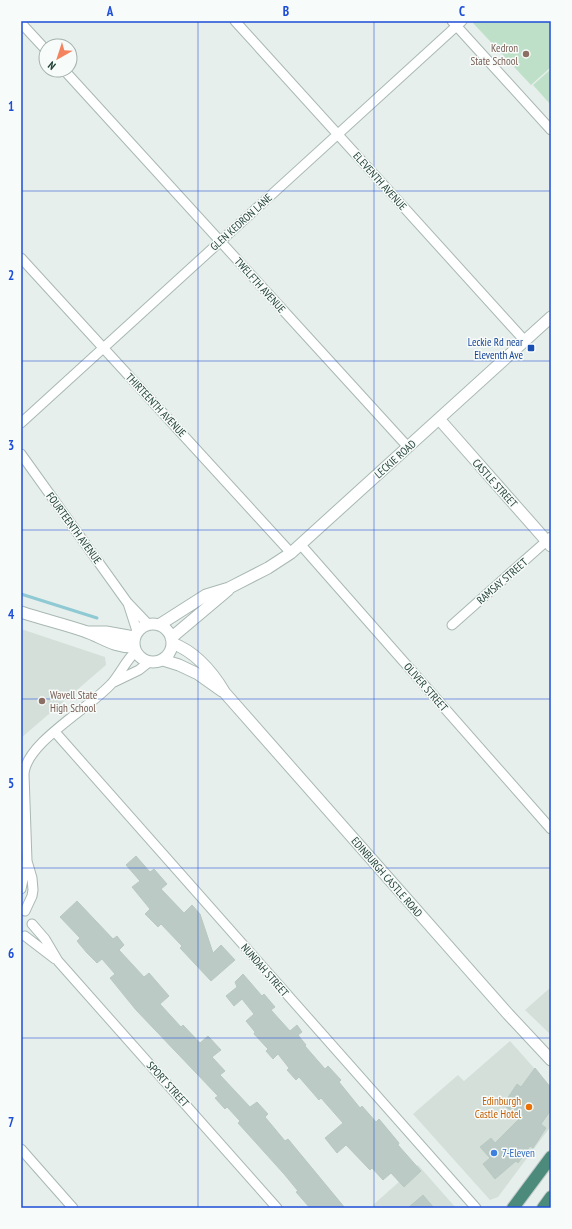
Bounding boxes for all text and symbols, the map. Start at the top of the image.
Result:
text: A [106,3,114,20]
text: B [283,3,289,20]
text: C [459,3,465,20]
north arrow [38,38,78,78]
place label: Kedron State School [471,41,518,68]
marker: Kedron State School [521,49,531,59]
text: N [45,58,58,73]
text: 1 [8,98,14,115]
street label: ELEVENTH AVENUE [350,149,410,213]
street label: GLEN KEDRON LANE [207,190,275,254]
street label: TWELFTH AVENUE [231,254,289,316]
text: 2 [8,267,14,284]
place label: Leckie Rd near Eleventh Ave [468,335,523,362]
marker: Leckie Rd near Eleventh Ave [526,343,536,353]
street label: THIRTEENTH AVENUE [123,370,189,440]
text: 3 [8,437,14,454]
street label: LECKIE ROAD [371,437,419,481]
street label: CASTLE STREET [470,456,520,510]
street label: FOURTEENTH AVENUE [43,489,105,567]
street label: RAMSAY STREET [474,555,530,607]
text: 4 [8,606,15,623]
street label: OLIVER STREET [401,660,451,714]
place label: Wavell State High School [50,688,98,715]
marker: Wavell State High School [37,696,47,706]
text: 5 [8,775,14,792]
street label: EDINBURGH CASTLE ROAD [348,834,426,920]
street label: NUNDAH STREET [238,941,292,999]
text: 6 [8,945,14,962]
street label: SPORT STREET [144,1058,192,1110]
place label: Edinburgh Castle Hotel [475,1094,521,1121]
marker: Edinburgh Castle Hotel [524,1102,534,1112]
text: 7 [8,1114,14,1131]
place label: 7-Eleven [502,1146,535,1160]
marker: 7-Eleven [489,1148,499,1158]

